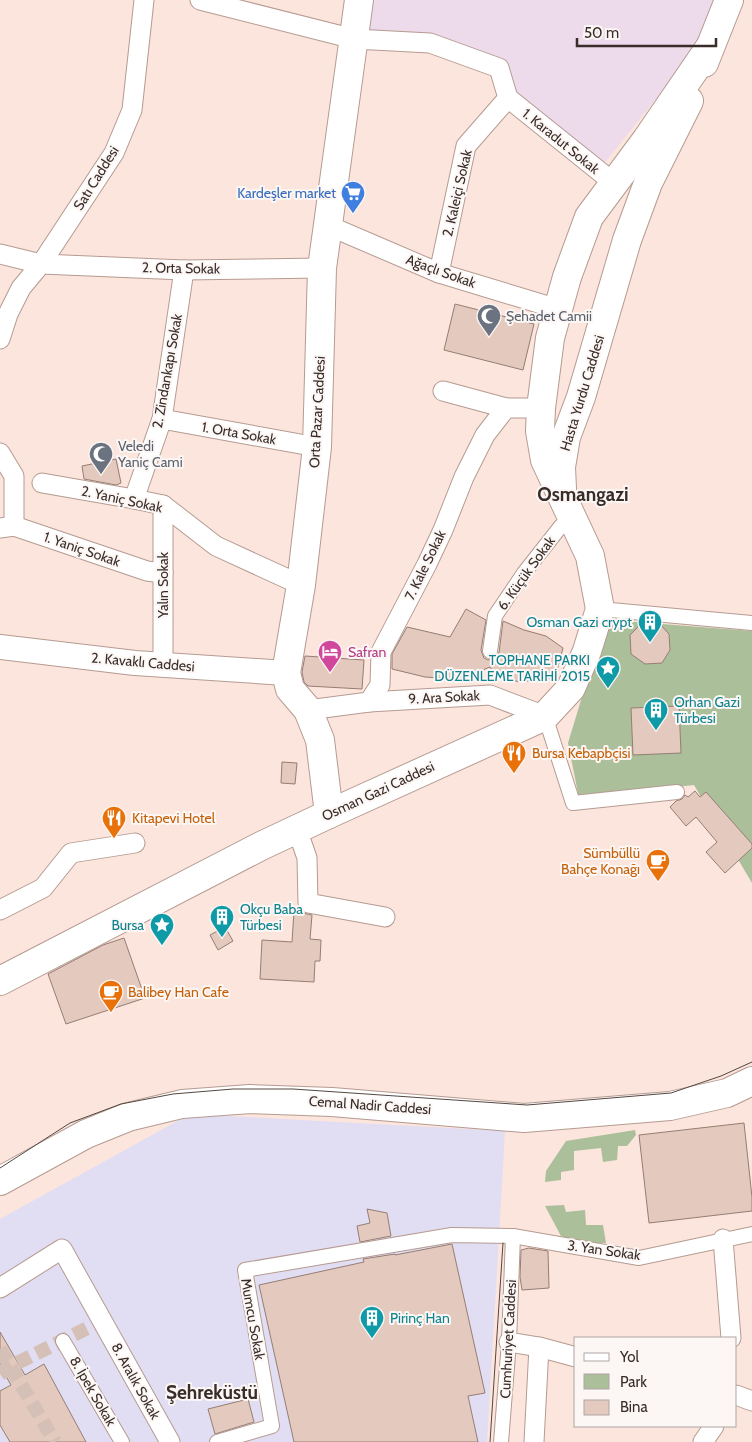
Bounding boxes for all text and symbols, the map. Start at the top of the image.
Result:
scale bar [577,15,716,47]
text: 50 m [584,24,619,42]
street label: 1. Karadut Sokak [519,104,604,178]
street label: Satı Caddesi [69,143,123,213]
street label: 2. Kaleiçi Sokak [438,147,476,238]
supermarket icon: Kardeşler market [340,180,366,214]
place label: Kardeşler market [237,184,336,202]
street label: Ağaçlı Sokak [404,250,479,292]
street label: 2. Orta Sokak [142,258,221,278]
mosque icon: Şehadet Camii [476,303,502,337]
place label: Şehadet Camii [506,307,592,325]
street label: 2. Zindankapı Sokak [148,312,186,430]
street label: Hasta Yurdu Caddesi [556,333,608,453]
street label: Orta Pazar Caddesi [305,356,329,468]
street label: 1. Orta Sokak [200,418,278,449]
place label: Veledi Yaniç Cami [117,437,183,471]
mosque icon: Veledi Yaniç Cami [88,441,114,475]
street label: 2. Yaniç Sokak [80,482,165,517]
district label: Osmangazi [537,483,629,506]
street label: 7. Kale Sokak [400,526,450,603]
street label: 1. Yaniç Sokak [41,528,123,571]
street label: 6. Küçük Sokak [493,532,559,614]
street label: Yalın Sokak [154,551,172,619]
building icon: Osman Gazi crypt [637,609,663,643]
place label: Osman Gazi crypt [526,613,632,631]
hotel icon: Safran [317,639,343,673]
place label: Safran [348,643,387,661]
street label: 2. Kavaklı Caddesi [90,649,196,675]
place label: TOPHANE PARKI DÜZENLEME TARİHİ 2015 [434,651,590,685]
place icon: TOPHANE PARKI DÜZENLEME TARİHİ 2015 [595,655,621,689]
street label: 9. Ara Sokak [408,686,481,708]
place label: Orhan Gazi Türbesi [674,693,740,727]
building icon: Orhan Gazi Türbesi [643,697,669,731]
restaurant icon: Bursa Kebapbçisi [501,740,527,774]
place label: Bursa Kebapbçisi [532,744,631,762]
street label: Osman Gazi Caddesi [319,757,437,825]
restaurant icon: Kitapevi Hotel [101,805,127,839]
place label: Kitapevi Hotel [132,809,216,827]
place label: Sümbüllü Bahçe Konağı [561,844,640,878]
cafe icon: Sümbüllü Bahçe Konağı [645,848,671,882]
place label: Okçu Baba Türbesi [240,900,303,934]
building icon: Okçu Baba Türbesi [209,904,235,938]
place icon: Bursa [149,912,175,946]
place label: Bursa [111,916,144,934]
cafe icon: Balibey Han Cafe [98,979,124,1013]
place label: Balibey Han Cafe [128,983,229,1001]
street label: Cemal Nadir Caddesi [308,1092,432,1118]
street label: 3. Yan Sokak [566,1236,642,1264]
street label: Mumcu Sokak [237,1277,269,1362]
street label: Cumhuriyet Caddesi [496,1279,520,1399]
building icon: Pirinç Han [359,1305,385,1339]
place label: Pirinç Han [390,1309,450,1327]
legend [574,1337,737,1427]
street label: 8. Aralık Sokak [108,1339,165,1423]
text: Yol [619,1348,639,1366]
street label: 8. İpek Sokak [66,1353,121,1430]
text: Park [620,1373,647,1391]
district label: Şehreküstü [166,1381,258,1404]
text: Bina [620,1398,648,1416]

